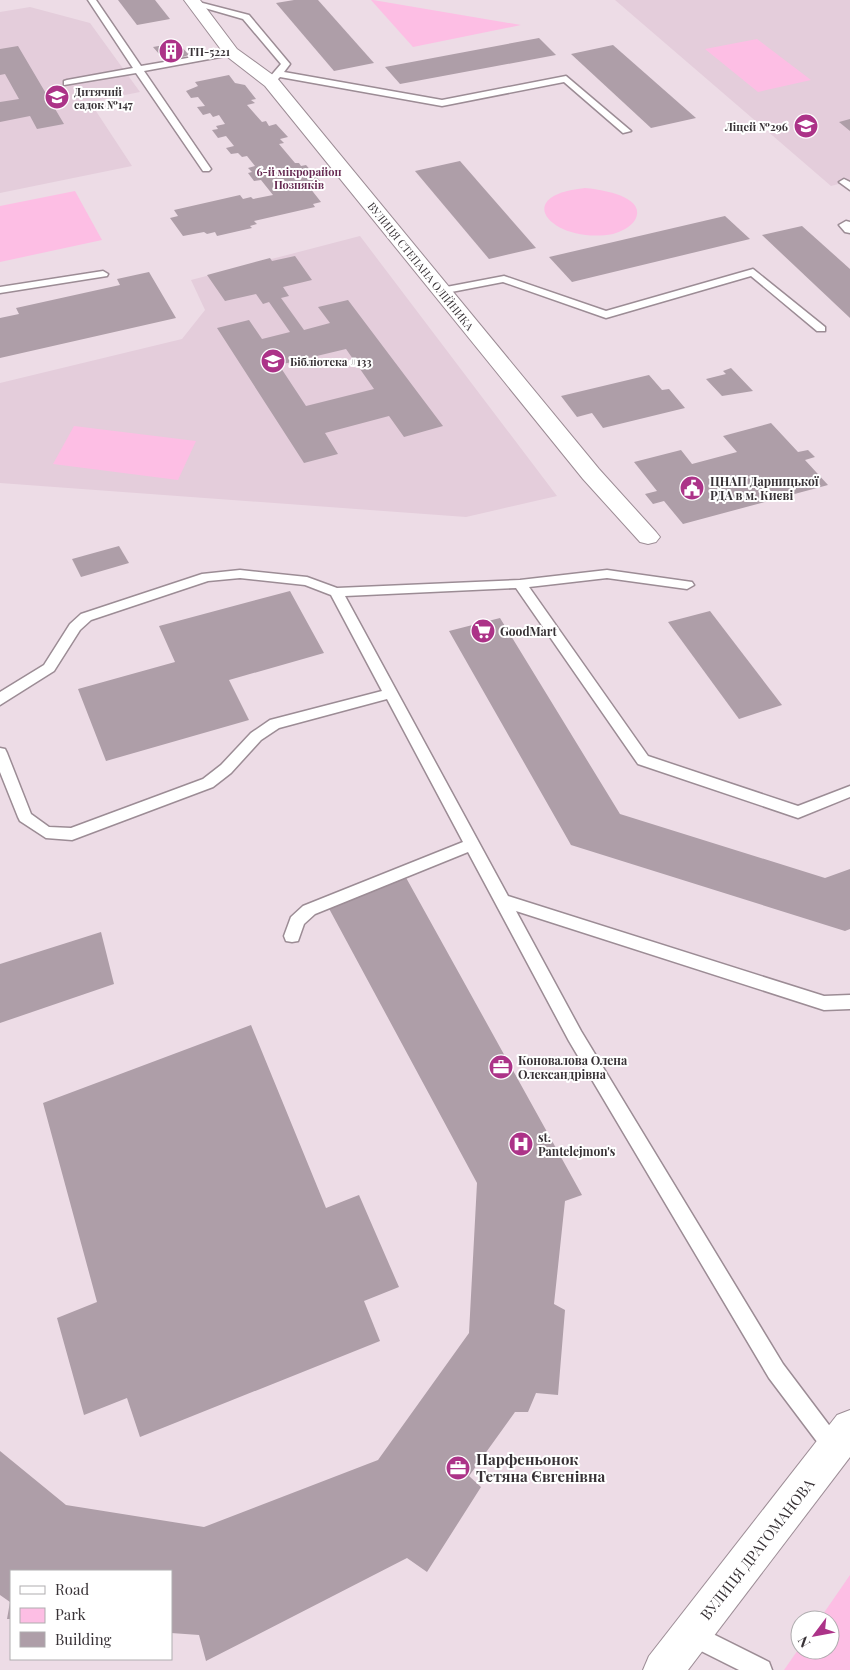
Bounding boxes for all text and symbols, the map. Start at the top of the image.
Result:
building icon: ТП-5221 [158,38,184,64]
place label: ТП-5221 [188,44,230,59]
school or university icon: Дитячий садок №147 [44,84,70,110]
place label: Дитячий садок №147 [74,84,133,112]
school or university icon: Ліцей №296 [793,113,819,139]
place label: Ліцей №296 [724,119,788,134]
district label: 6-й мікрорайон Позняків [256,164,342,192]
street label: ВУЛИЦЯ СТЕПАНА ОЛІЙНИКА [365,199,477,333]
school or university icon: Бібліотека #133 [260,348,286,374]
place label: Бібліотека #133 [290,354,372,369]
place label: ЦНАП Дарницької РДА в м. Києві [710,473,820,503]
public building icon: ЦНАП Дарницької РДА в м. Києві [679,475,705,501]
supermarket icon: GoodMart [470,618,496,644]
place label: GoodMart [500,623,557,639]
place label: Коновалова Олена Олександрівна [518,1052,628,1082]
office icon: Коновалова Олена Олександрівна [488,1054,514,1080]
place label: st. Pantelejmon's [538,1129,616,1159]
hospital icon: st. Pantelejmon's [508,1131,534,1157]
place label: Парфеньонок Тетяна Євгенівна [476,1449,606,1486]
office icon: Парфеньонок Тетяна Євгенівна [445,1455,471,1481]
street label: ВУЛИЦЯ ДРАГОМАНОВА [696,1474,819,1624]
legend [10,1570,172,1660]
text: Road [55,1579,89,1599]
text: Park [55,1604,87,1624]
north arrow [790,1610,840,1660]
text: Building [55,1629,112,1649]
text: N [793,1633,814,1651]

